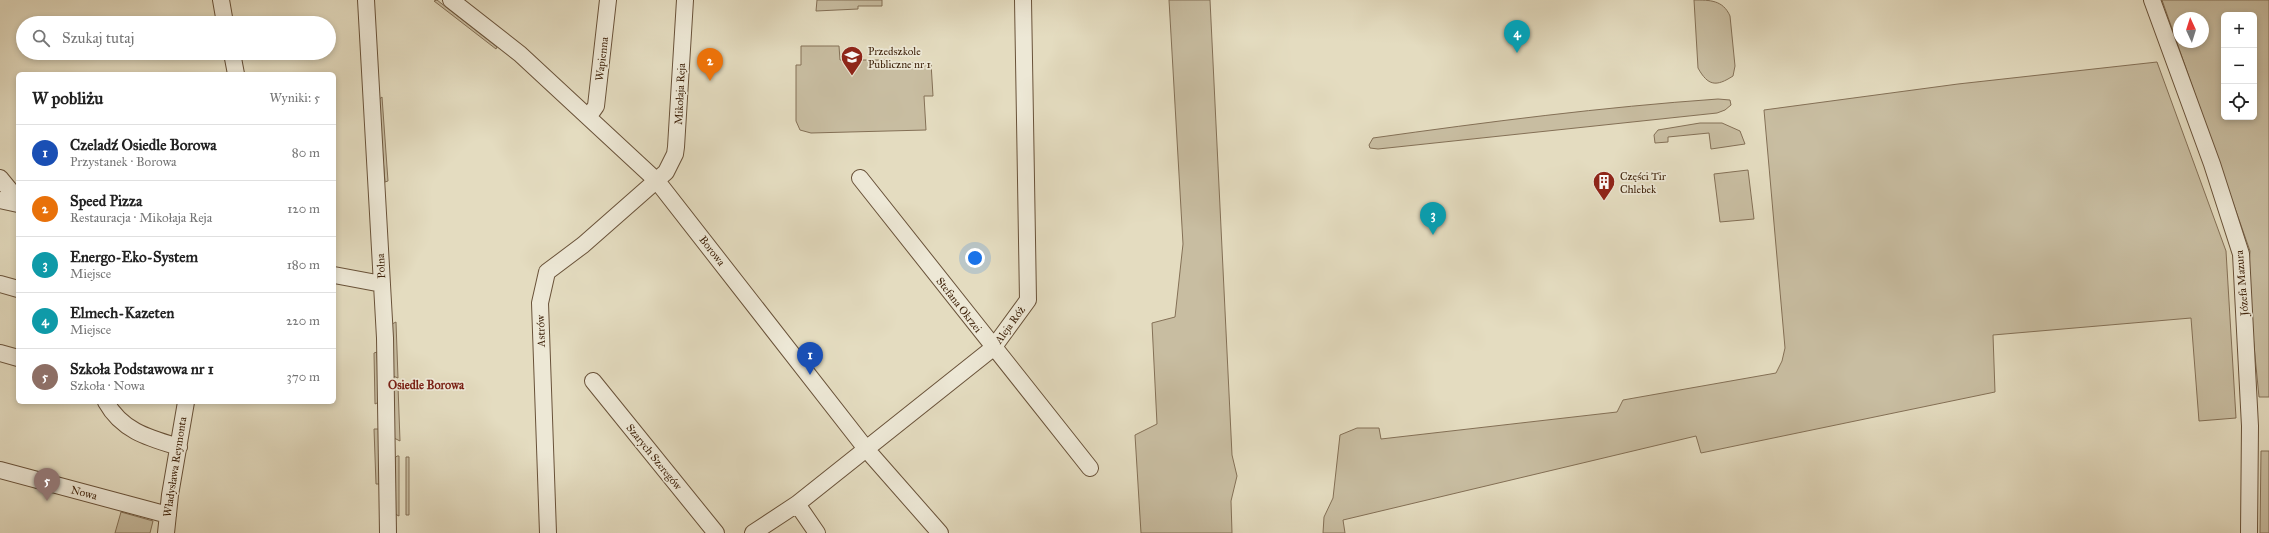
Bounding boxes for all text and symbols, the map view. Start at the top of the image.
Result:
north arrow [2173,12,2209,48]
map controls [2221,12,2257,120]
button: + [2221,12,2257,48]
search box [16,16,336,60]
pin: 4 [1504,20,1530,53]
icon: search [30,27,52,49]
text: Szukaj tutaj [62,29,134,47]
street label: Wapienna [593,36,611,82]
school or university icon: Przedszkole Publiczne nr 1 [839,44,865,77]
place label: Przedszkole Publiczne nr 1 [868,45,931,71]
pin: 2 [697,48,723,81]
button: − [2221,48,2257,84]
street label: Mikołaja Reja [672,62,688,125]
button: locate [2221,84,2257,120]
text: W pobliżu [32,88,103,109]
text: Wyniki: 5 [269,90,320,106]
text: Czeladź Osiedle Borowa [70,136,217,154]
text: 1 [42,145,48,161]
text: 80 m [292,145,320,161]
text: Przystanek · Borowa [70,154,177,170]
building icon: Części Tir Chlebek [1591,169,1617,202]
place label: Części Tir Chlebek [1620,170,1667,196]
text: Speed Pizza [70,192,142,210]
text: 2 [42,201,48,217]
text: 120 m [287,201,320,217]
pin: 3 [1420,202,1446,235]
text: Restauracja · Mikołaja Reja [70,210,212,226]
street label: Borowa [696,233,728,269]
text: Energo-Eko-System [70,248,198,266]
your location [965,248,985,268]
street label: Józefa Mazura [2233,249,2252,317]
street label: Polna [374,253,388,279]
text: 3 [42,257,48,273]
text: 180 m [287,257,320,273]
text: Miejsce [70,266,111,282]
street label: Stefana Okrzei [933,275,985,335]
text: Elmech-Kazeten [70,304,174,322]
street label: Aleja Róż [992,304,1028,347]
text: 4 [41,313,49,329]
text: 220 m [286,313,320,329]
street label: Astrów [534,314,548,348]
text: Miejsce [70,322,111,338]
pin: 1 [797,342,823,375]
text: Szkoła Podstawowa nr 1 [70,360,214,378]
text: 5 [42,369,48,385]
text: 370 m [287,369,320,385]
text: Szkoła · Nowa [70,378,145,394]
district label: Osiedle Borowa [388,378,465,392]
street label: Władysława Reymonta [161,416,189,518]
street label: Szarych Szeregów [623,421,685,493]
pin: 5 [34,468,60,501]
street label: Nowa [69,483,99,503]

